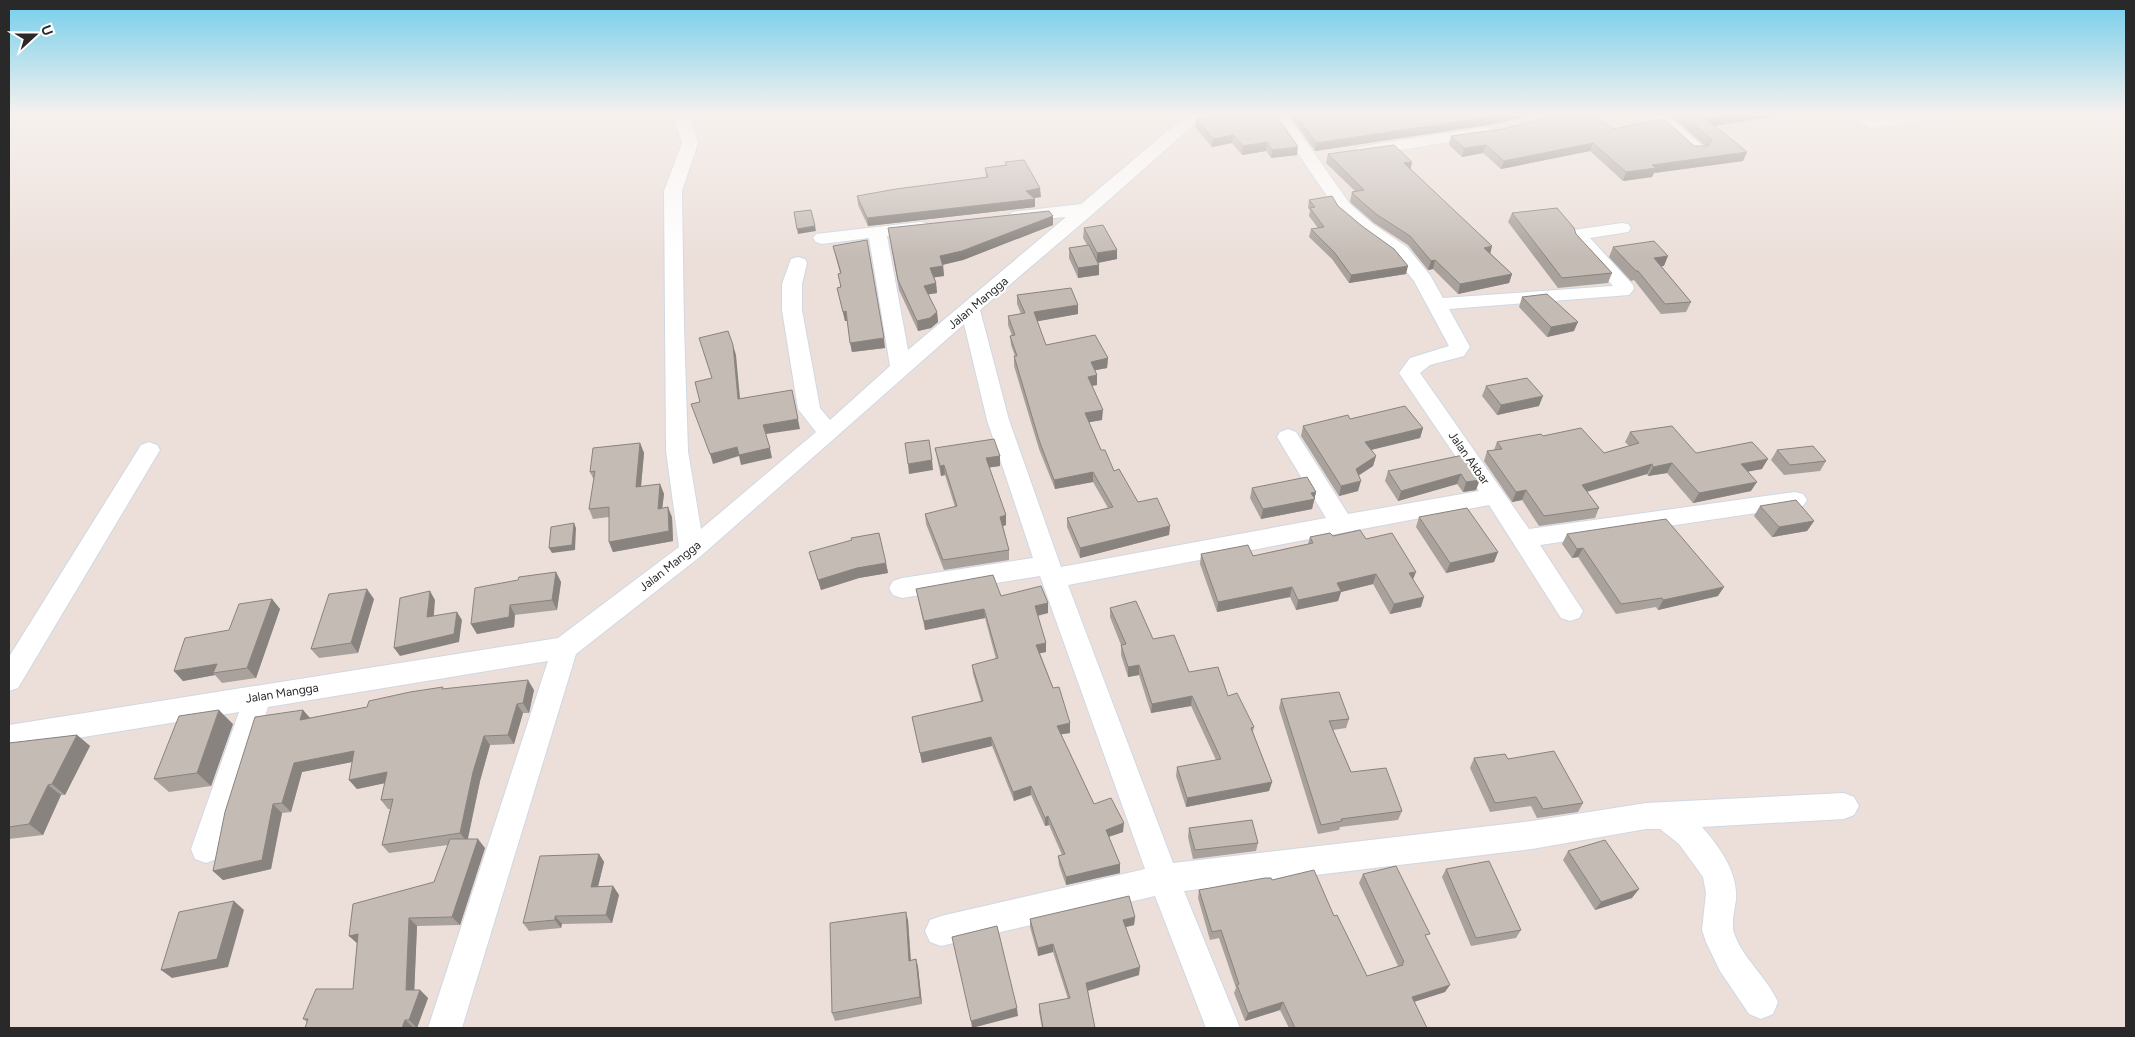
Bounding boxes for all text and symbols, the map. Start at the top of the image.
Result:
north arrow [10,10,60,60]
text: U [37,23,56,38]
street label: Jalan Mangga [945,274,1011,332]
street label: Jalan Akbar [1446,429,1492,487]
street label: Jalan Mangga [637,538,703,594]
street label: Jalan Mangga [244,680,320,706]

